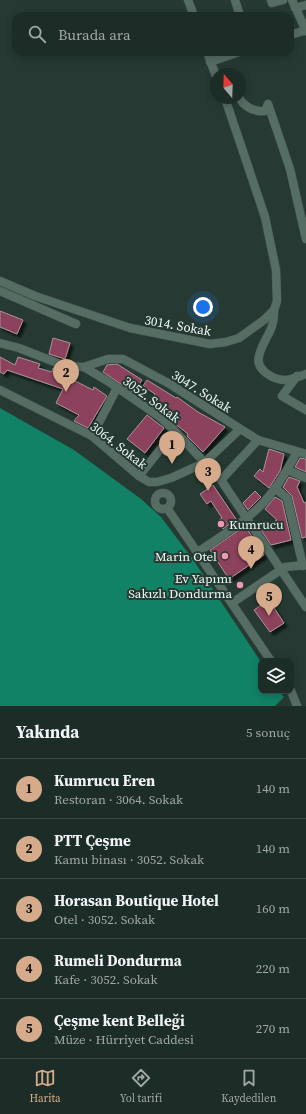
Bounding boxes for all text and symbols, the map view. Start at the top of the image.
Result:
search box [12,12,294,56]
icon: search [26,23,48,45]
text: Burada ara [58,24,131,45]
north arrow [210,68,246,104]
your location [193,297,213,317]
street label: 3014. Sokak [143,311,213,340]
pin: 2 [53,359,79,392]
street label: 3047. Sokak [169,366,236,417]
street label: 3052. Sokak [120,372,184,427]
street label: 3064. Sokak [87,418,151,473]
pin: 1 [159,431,185,464]
pin: 3 [195,458,221,491]
place label: Kumrucu [229,516,284,533]
marker: Kumrucu [216,519,226,529]
pin: 4 [238,536,264,569]
place label: Marin Otel [155,548,217,565]
marker: Marin Otel [220,551,230,561]
place label: Ev Yapımı Sakızlı Dondurma [128,570,232,602]
marker: Ev Yapımı Sakızlı Dondurma [235,580,245,590]
pin: 5 [256,583,282,616]
map controls [258,658,294,694]
button: layers [258,658,294,694]
text: Yakında [16,720,79,744]
text: 5 sonuç [246,724,290,741]
text: Kumrucu Eren [54,770,155,791]
text: 1 [25,780,33,797]
text: 140 m [256,780,290,797]
text: Restoran · 3064. Sokak [54,791,183,808]
text: PTT Çeşme [54,830,131,851]
text: 2 [25,840,33,857]
text: 140 m [256,840,290,857]
text: Kamu binası · 3052. Sokak [54,851,204,868]
text: Horasan Boutique Hotel [54,890,219,911]
text: 3 [25,900,33,917]
text: 160 m [256,900,290,917]
text: Otel · 3052. Sokak [54,911,155,928]
text: Rumeli Dondurma [54,950,182,971]
text: 4 [25,960,33,977]
text: 220 m [256,960,290,977]
text: Kafe · 3052. Sokak [54,971,158,988]
text: Çeşme kent Belleği [54,1010,185,1031]
text: 5 [25,1020,33,1037]
text: 270 m [256,1020,290,1037]
text: Müze · Hürriyet Caddesi [54,1031,194,1048]
tab: Harita [30,1067,61,1106]
tab: Yol tarifi [120,1067,162,1106]
tab: Kaydedilen [221,1067,276,1106]

